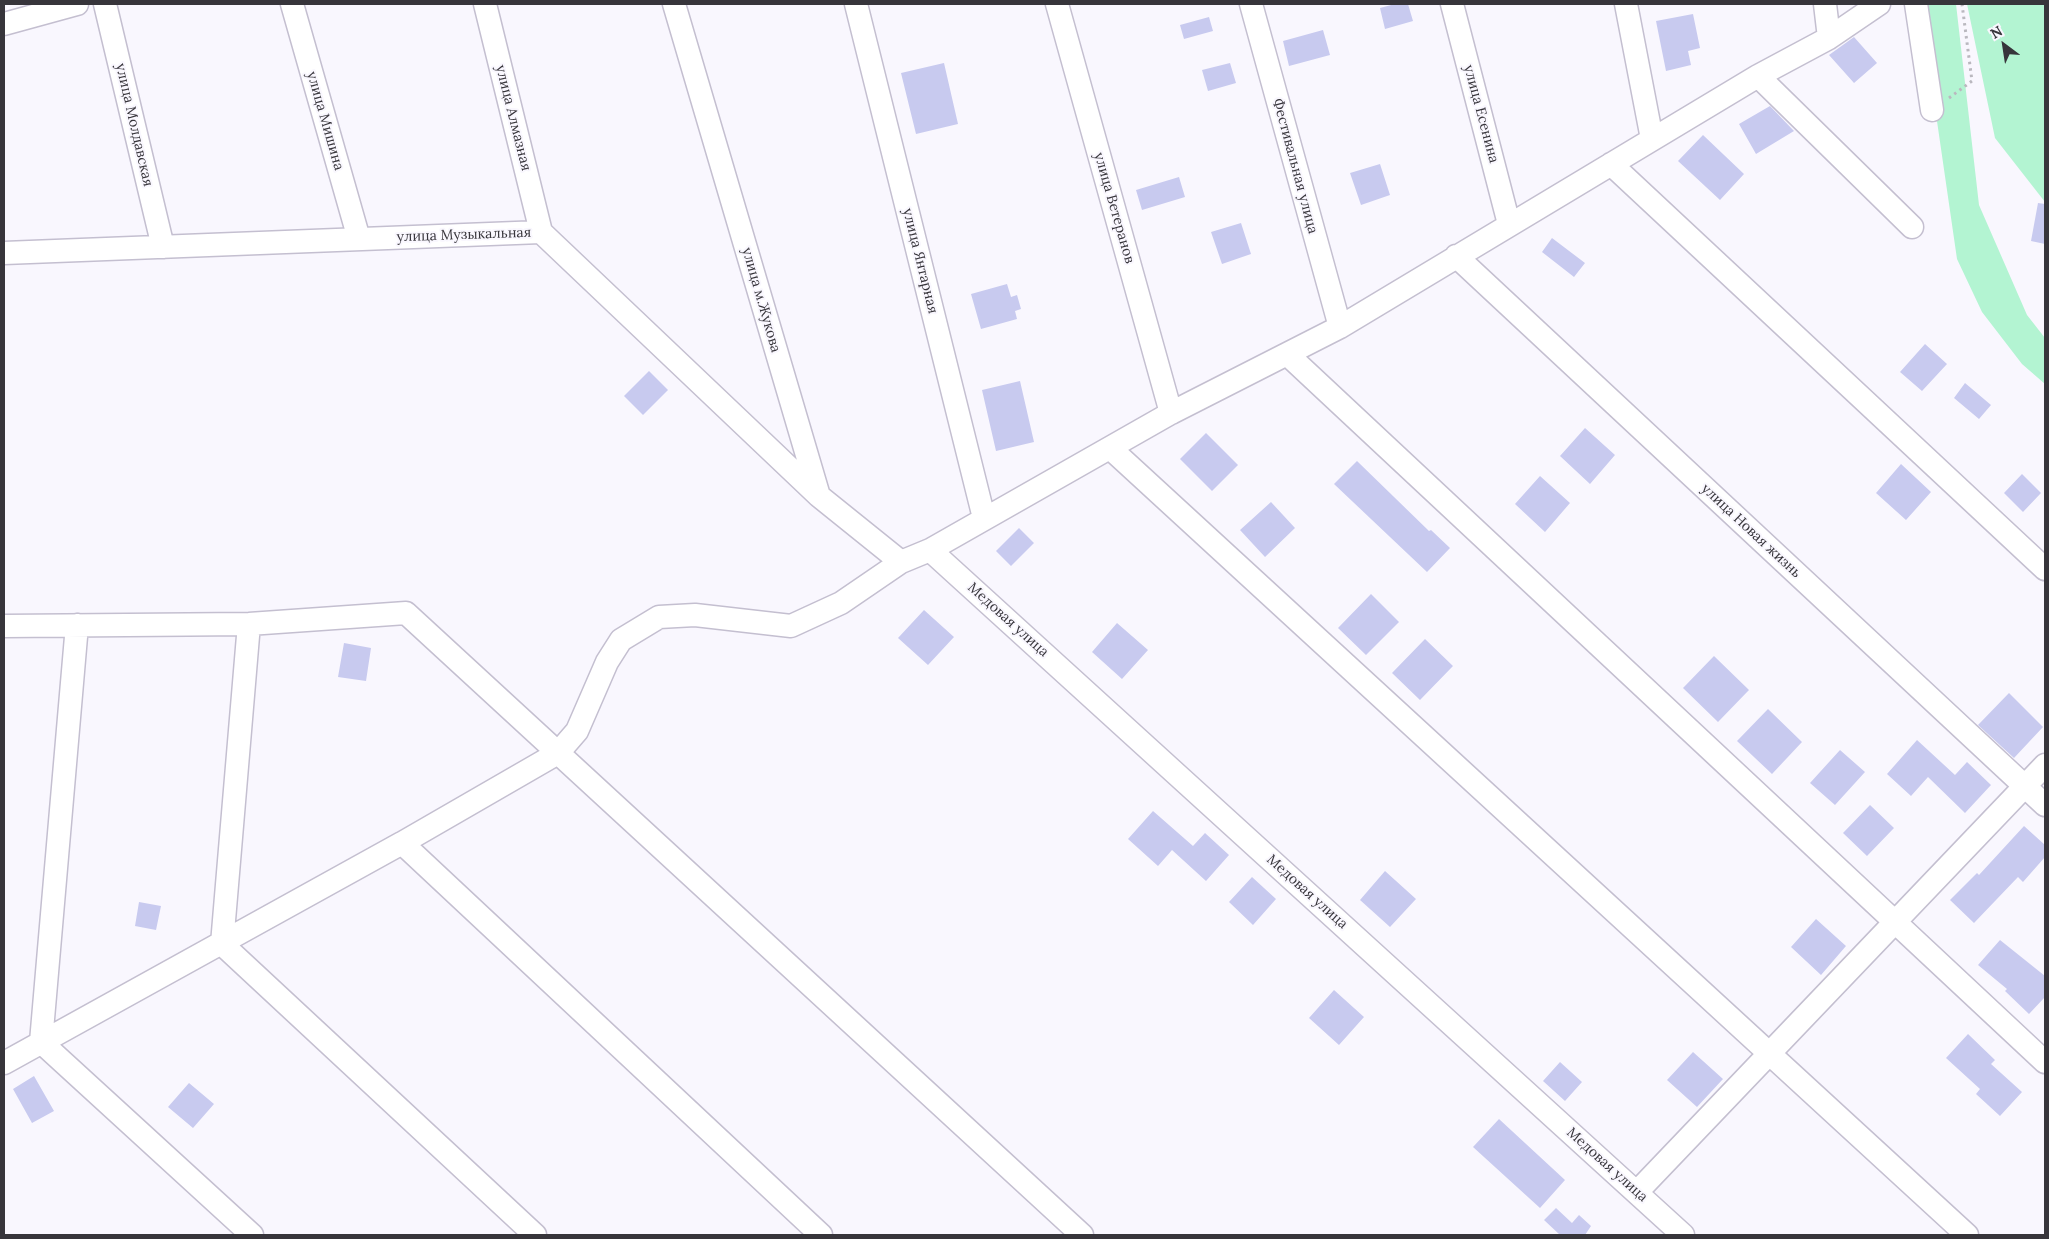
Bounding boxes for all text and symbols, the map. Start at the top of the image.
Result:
north arrow [1979,20,2029,70]
text: N [1987,22,2006,43]
street label: улица Молдавская [112,62,156,188]
street label: улица Алмазная [492,63,534,173]
street label: улица Есенина [1460,63,1502,165]
street label: улица Мишина [303,70,347,172]
street label: Фестивальная улица [1269,96,1321,236]
street label: улица Ветеранов [1090,151,1138,265]
street label: улица Янтарная [899,207,941,315]
street label: улица Музыкальная [396,224,532,246]
street label: улица м.Жукова [738,246,784,354]
street label: улица Новая жизнь [1698,480,1804,582]
street label: Медовая улица [964,579,1052,661]
street label: Медовая улица [1263,851,1351,933]
street label: Медовая улица [1563,1124,1651,1206]

